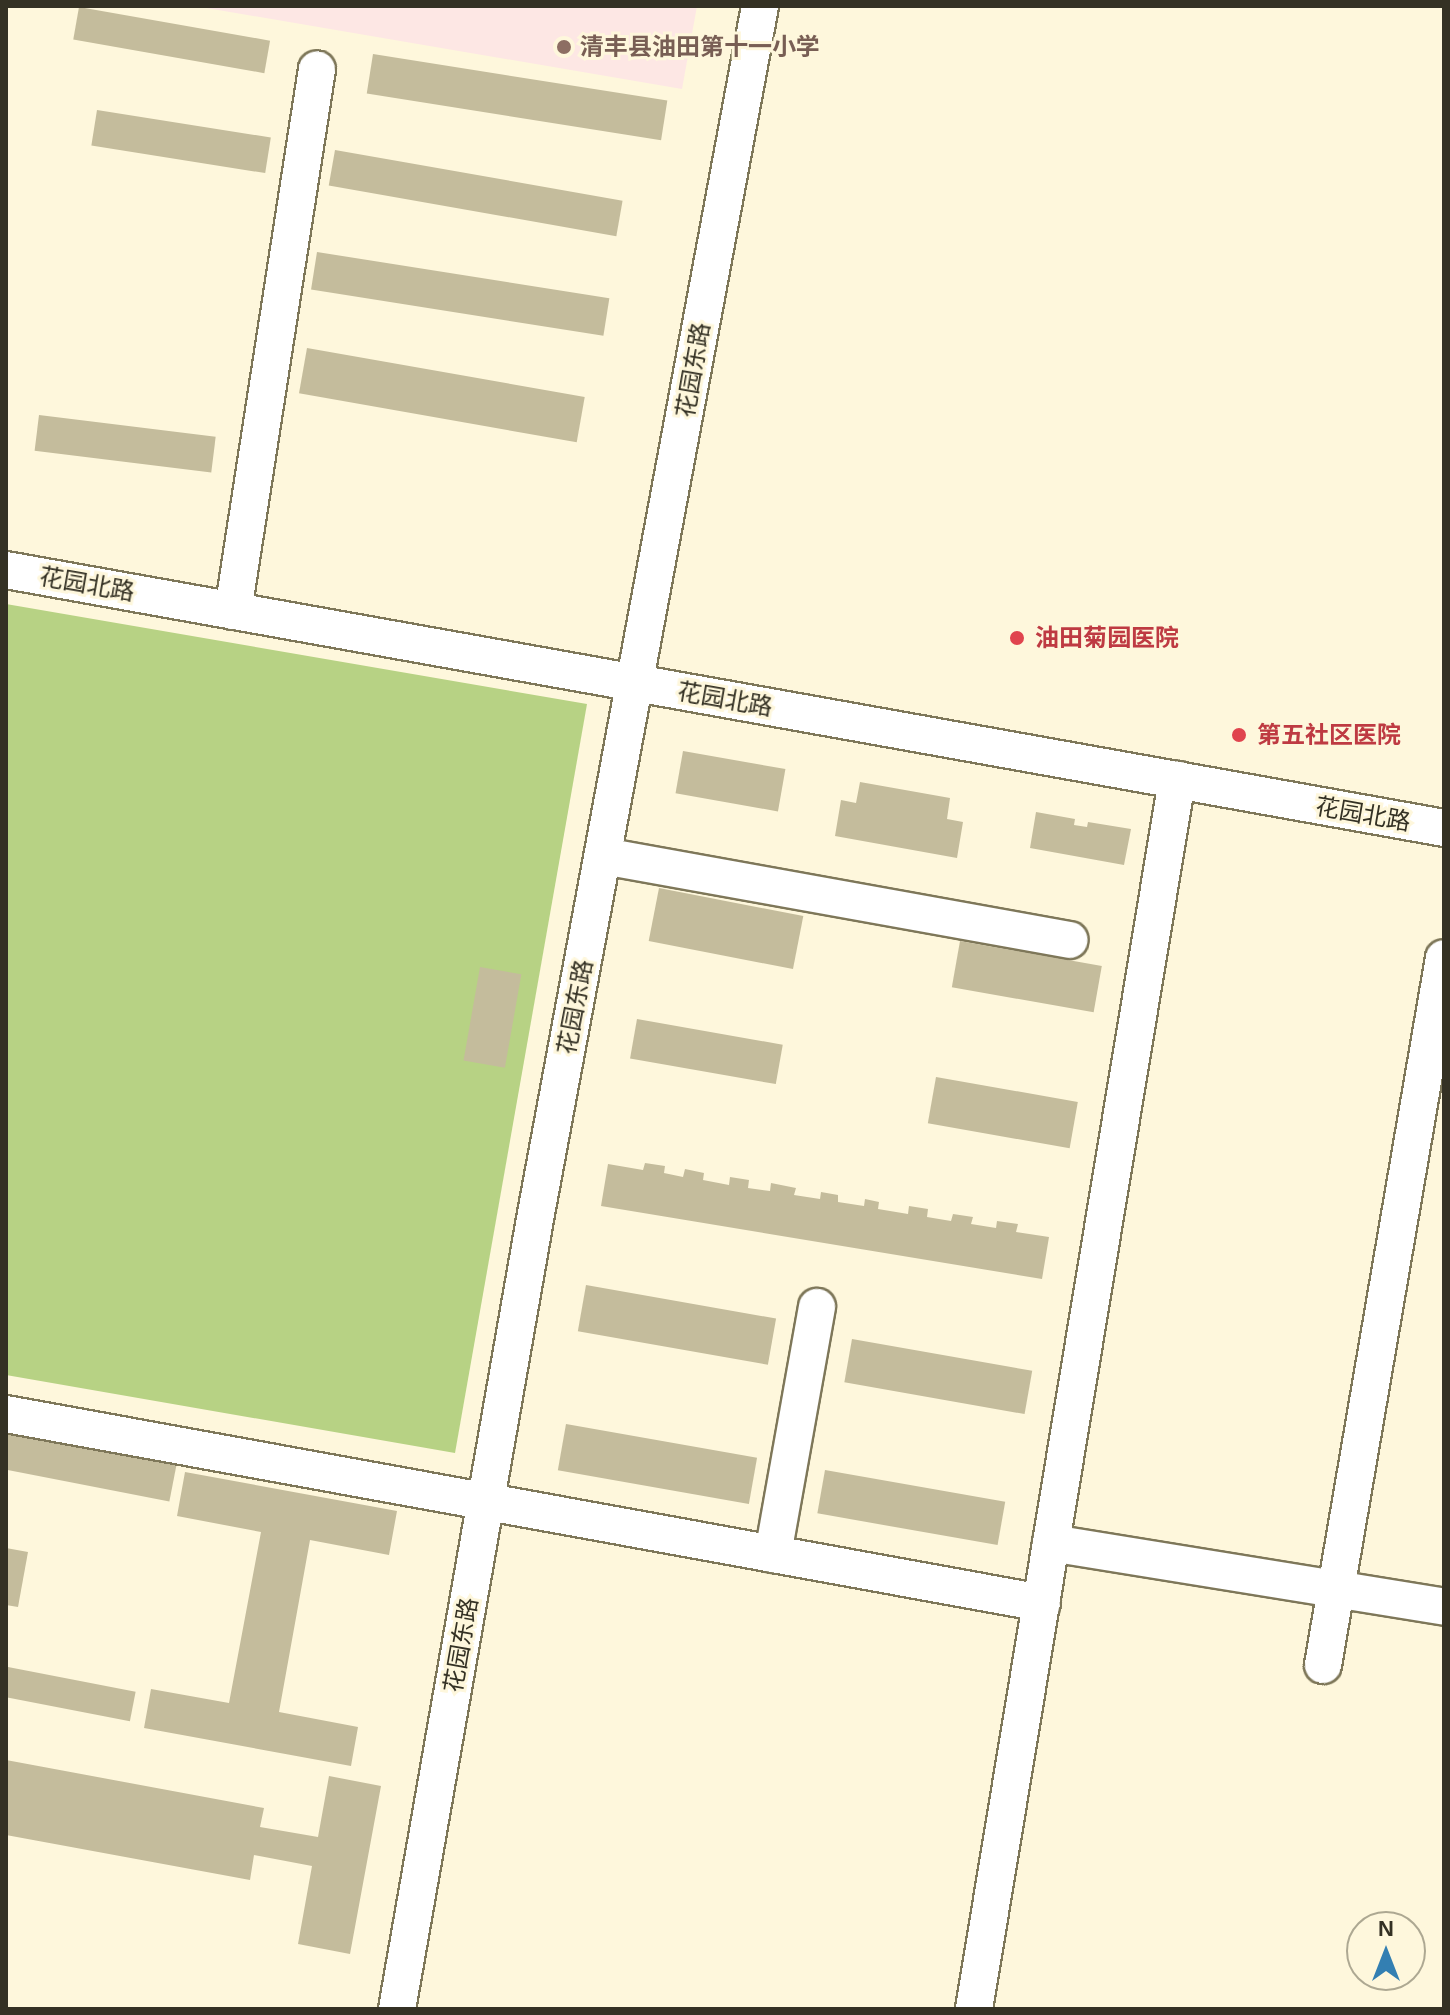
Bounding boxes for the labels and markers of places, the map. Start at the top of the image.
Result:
place label: 清丰县油田第十一小学 [580,33,820,61]
marker: 清丰县油田第十一小学 [555,38,573,56]
place label: 油田菊园医院 [1035,624,1179,652]
marker: 油田菊园医院 [1006,627,1028,649]
place label: 第五社区医院 [1257,721,1401,749]
marker: 第五社区医院 [1228,724,1250,746]

